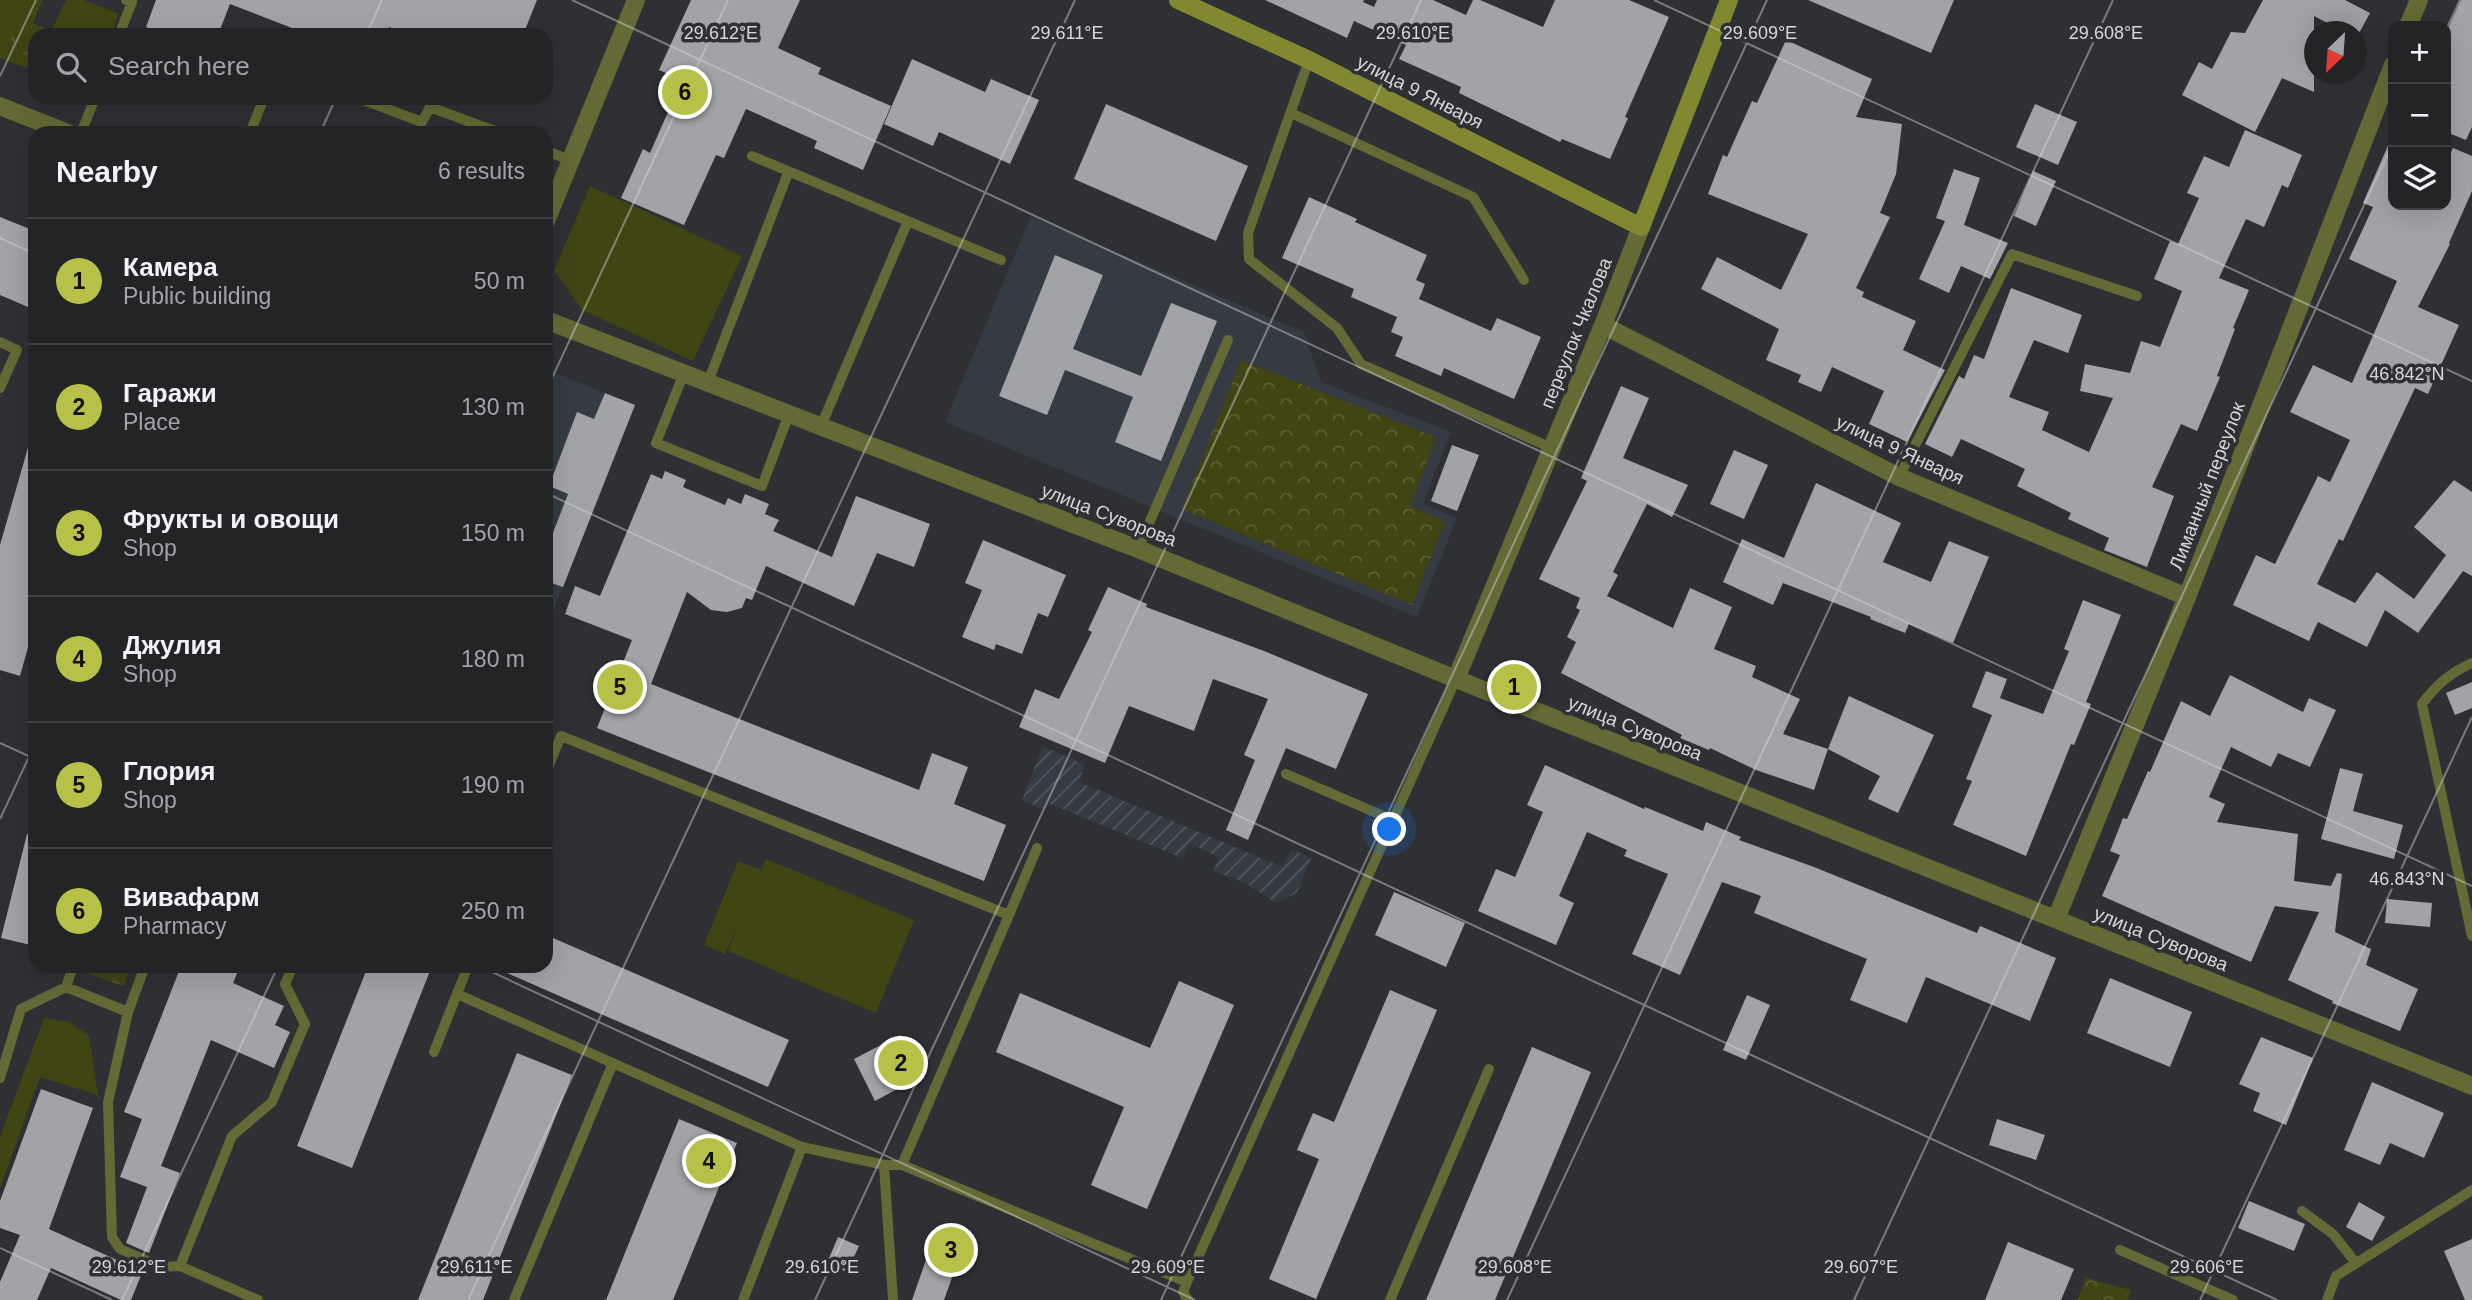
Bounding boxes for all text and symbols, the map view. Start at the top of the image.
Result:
north arrow [2304,21,2367,84]
map controls [2388,21,2451,210]
button: + [2388,21,2451,84]
text: 29.612°E [684,23,758,43]
text: 29.611°E [1031,23,1103,43]
text: 29.610°E [1376,23,1450,43]
text: 29.609°E [1723,23,1797,43]
text: 29.608°E [2069,23,2143,43]
search box [28,28,553,105]
icon: search [52,48,90,86]
text: Search here [108,51,250,81]
street label: улица 9 Января [1353,51,1487,133]
pin: 6 [662,66,708,118]
button: − [2388,84,2451,147]
button: layers [2388,147,2451,210]
text: Nearby [56,155,158,188]
text: 6 results [438,158,525,184]
text: Камера [123,252,218,282]
street label: переулок Чкалова [1536,254,1616,411]
text: 1 [73,268,85,294]
text: 50 m [474,268,525,294]
text: Public building [123,283,271,309]
text: 46.842°N [2369,364,2445,384]
text: Гаражи [123,378,217,408]
text: 2 [73,394,85,420]
text: 130 m [461,394,525,420]
street label: Лиманный переулок [2165,398,2249,573]
text: Place [123,409,181,435]
street label: улица 9 Января [1833,411,1967,489]
street label: улица Суворова [1039,480,1180,551]
text: Фрукты и овощи [123,504,339,534]
text: 3 [73,520,85,546]
text: 150 m [461,520,525,546]
text: Shop [123,535,177,561]
text: Джулия [123,630,222,660]
text: 4 [73,646,85,672]
text: 180 m [461,646,525,672]
text: Shop [123,661,177,687]
pin: 5 [597,661,643,713]
pin: 1 [1491,661,1537,713]
street label: улица Суворова [1565,692,1706,765]
text: Глория [123,756,216,786]
text: 5 [73,772,85,798]
text: 190 m [461,772,525,798]
text: Shop [123,787,177,813]
your location [1372,812,1406,846]
text: 46.843°N [2369,869,2445,889]
text: Вивафарм [123,882,260,912]
text: 6 [73,898,85,924]
text: 250 m [461,898,525,924]
street label: улица Суворова [2091,903,2232,976]
text: Pharmacy [123,913,227,939]
pin: 2 [878,1037,924,1089]
pin: 4 [686,1135,732,1187]
pin: 3 [928,1224,974,1276]
text: 29.612°E [92,1257,166,1277]
text: 29.611°E [440,1257,512,1277]
text: 29.610°E [785,1257,859,1277]
text: 29.609°E [1131,1257,1205,1277]
text: 29.608°E [1478,1257,1552,1277]
text: 29.607°E [1824,1257,1898,1277]
text: 29.606°E [2170,1257,2244,1277]

